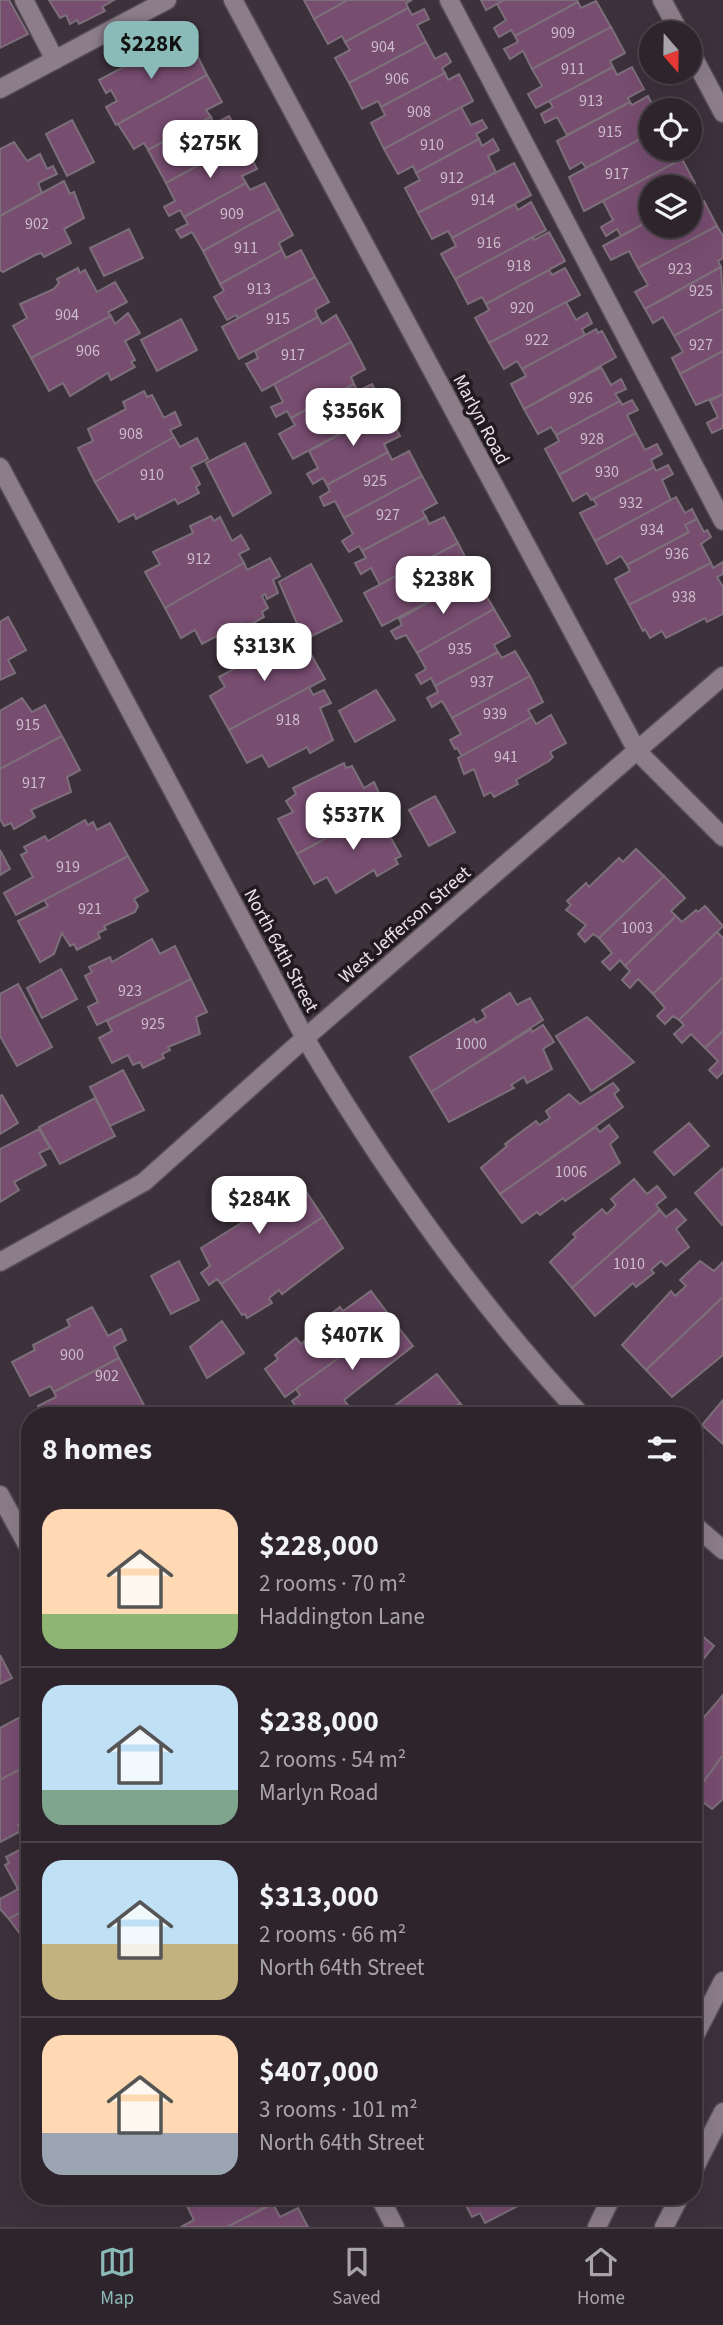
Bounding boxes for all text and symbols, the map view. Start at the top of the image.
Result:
north arrow [639,21,702,84]
map controls [639,21,702,238]
pin: $228K [102,22,200,81]
house number: 909 [551,22,575,44]
text: $228K [120,27,182,60]
house number: 904 [371,36,395,58]
house number: 911 [561,58,585,80]
house number: 906 [385,68,409,90]
house number: 913 [579,90,603,112]
button: locate [639,98,702,161]
house number: 908 [407,101,431,123]
pin: $275K [161,120,259,180]
house number: 915 [598,121,622,143]
text: $275K [179,126,241,159]
house number: 910 [420,134,444,156]
house number: 917 [605,163,629,185]
house number: 912 [440,167,464,189]
button: layers [639,175,702,238]
house number: 914 [471,189,495,211]
house number: 909 [220,203,244,225]
house number: 902 [25,213,49,235]
house number: 916 [477,232,501,254]
house number: 911 [234,237,258,259]
house number: 918 [507,255,531,277]
house number: 923 [668,258,692,280]
house number: 913 [247,278,271,300]
house number: 925 [689,280,713,302]
house number: 920 [510,297,534,319]
house number: 904 [55,304,79,326]
house number: 915 [266,308,290,330]
house number: 922 [525,329,549,351]
house number: 927 [689,334,713,356]
house number: 906 [76,340,100,362]
house number: 917 [281,344,305,366]
street label: Marlyn Road [446,370,516,470]
house number: 926 [569,387,593,409]
pin: $356K [304,388,402,448]
text: $356K [322,394,384,427]
house number: 908 [119,423,143,445]
house number: 928 [580,428,604,450]
house number: 930 [595,461,619,483]
house number: 910 [140,464,164,486]
house number: 925 [363,470,387,492]
house number: 932 [619,492,643,514]
house number: 927 [376,504,400,526]
house number: 934 [640,519,664,541]
house number: 936 [665,543,689,565]
house number: 912 [187,548,211,570]
pin: $238K [394,556,492,616]
text: $238K [412,562,474,595]
house number: 938 [672,586,696,608]
pin: $313K [215,624,313,683]
text: $313K [233,629,295,662]
house number: 935 [448,638,472,660]
house number: 937 [470,671,494,693]
house number: 939 [483,703,507,725]
house number: 918 [276,709,300,731]
house number: 915 [16,714,40,736]
house number: 941 [494,746,518,768]
house number: 917 [22,772,46,794]
pin: $537K [304,792,402,852]
text: $537K [322,798,384,831]
house number: 919 [56,856,80,878]
street label: West Jefferson Street [333,860,477,990]
street label: North 64th Street [237,884,325,1018]
house number: 921 [78,898,102,920]
house number: 1003 [621,917,653,939]
house number: 923 [118,980,142,1002]
house number: 925 [141,1013,165,1035]
house number: 1000 [455,1033,487,1055]
house number: 1006 [555,1161,587,1183]
pin: $284K [210,1176,308,1236]
text: $284K [228,1182,290,1215]
house number: 1010 [613,1253,645,1275]
pin: $407K [303,1312,401,1372]
text: $407K [321,1318,383,1351]
house number: 900 [60,1344,84,1366]
house number: 902 [95,1365,119,1387]
text: 8 homes [42,1428,152,1471]
icon: filters [643,1430,681,1468]
text: $228,000 [259,1524,379,1567]
icon: home [98,1537,182,1621]
text: 2 rooms · 70 m² [259,1567,406,1600]
text: Haddington Lane [259,1600,425,1633]
text: $238,000 [259,1700,379,1743]
icon: home [98,1713,182,1797]
text: 2 rooms · 54 m² [259,1743,406,1776]
text: Marlyn Road [259,1776,378,1809]
text: $313,000 [259,1875,379,1918]
icon: home [98,1888,182,1972]
text: 2 rooms · 66 m² [259,1918,406,1951]
text: North 64th Street [259,1951,425,1984]
text: $407,000 [259,2050,379,2093]
icon: home [98,2063,182,2147]
text: 3 rooms · 101 m² [259,2093,418,2126]
text: North 64th Street [259,2126,425,2159]
tab: Map [98,2243,136,2312]
tab: Saved [332,2243,381,2312]
tab: Home [577,2243,625,2312]

